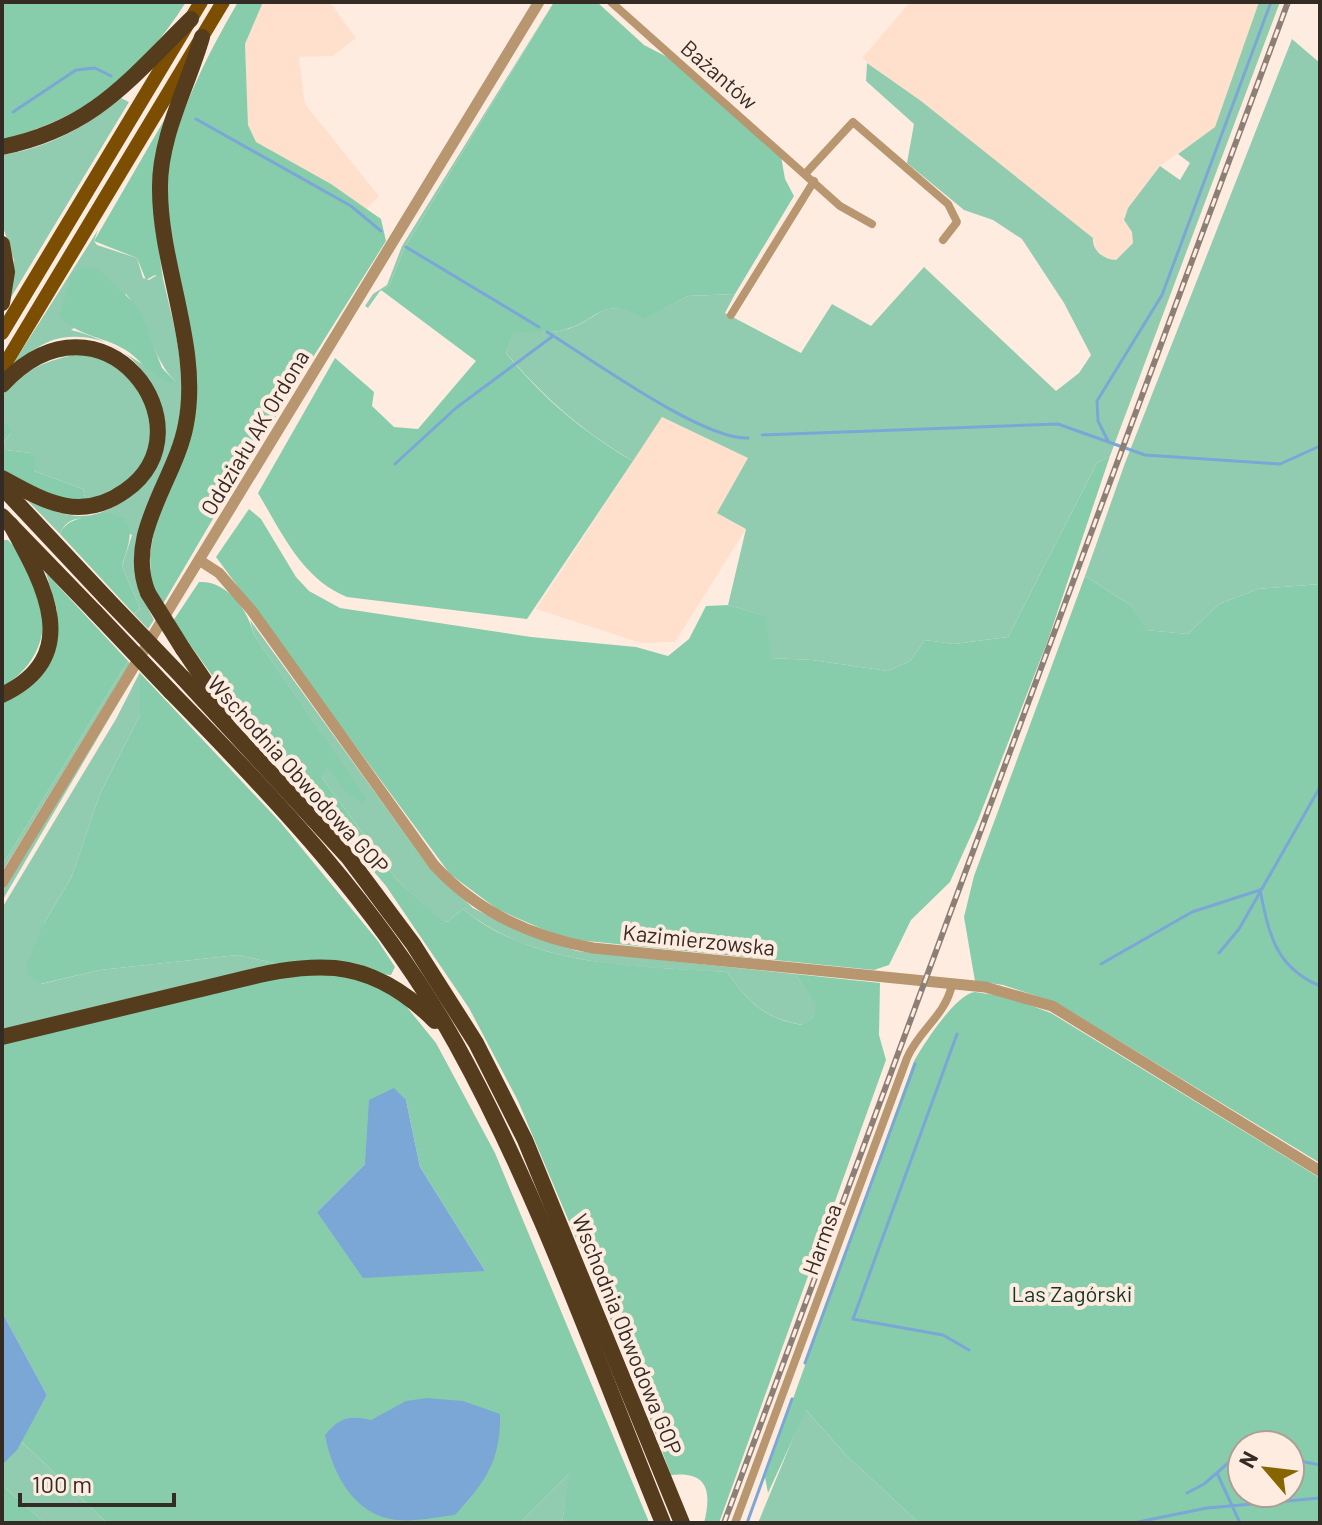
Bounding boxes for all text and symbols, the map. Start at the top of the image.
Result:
street label: Bażantów [676,34,764,114]
street label: Oddziału AK Ordona [194,345,314,519]
street label: Wschodnia Obwodowa GOP [203,670,395,878]
street label: Kazimierzowska [622,918,776,960]
street label: Harmsa [796,1200,846,1278]
street label: Wschodnia Obwodowa GOP [568,1210,688,1458]
park label: Las Zagórski [1012,1280,1132,1306]
north arrow [1226,1429,1306,1509]
text: N [1233,1447,1262,1472]
scale bar [20,1457,174,1507]
text: 100 m [32,1469,92,1498]

